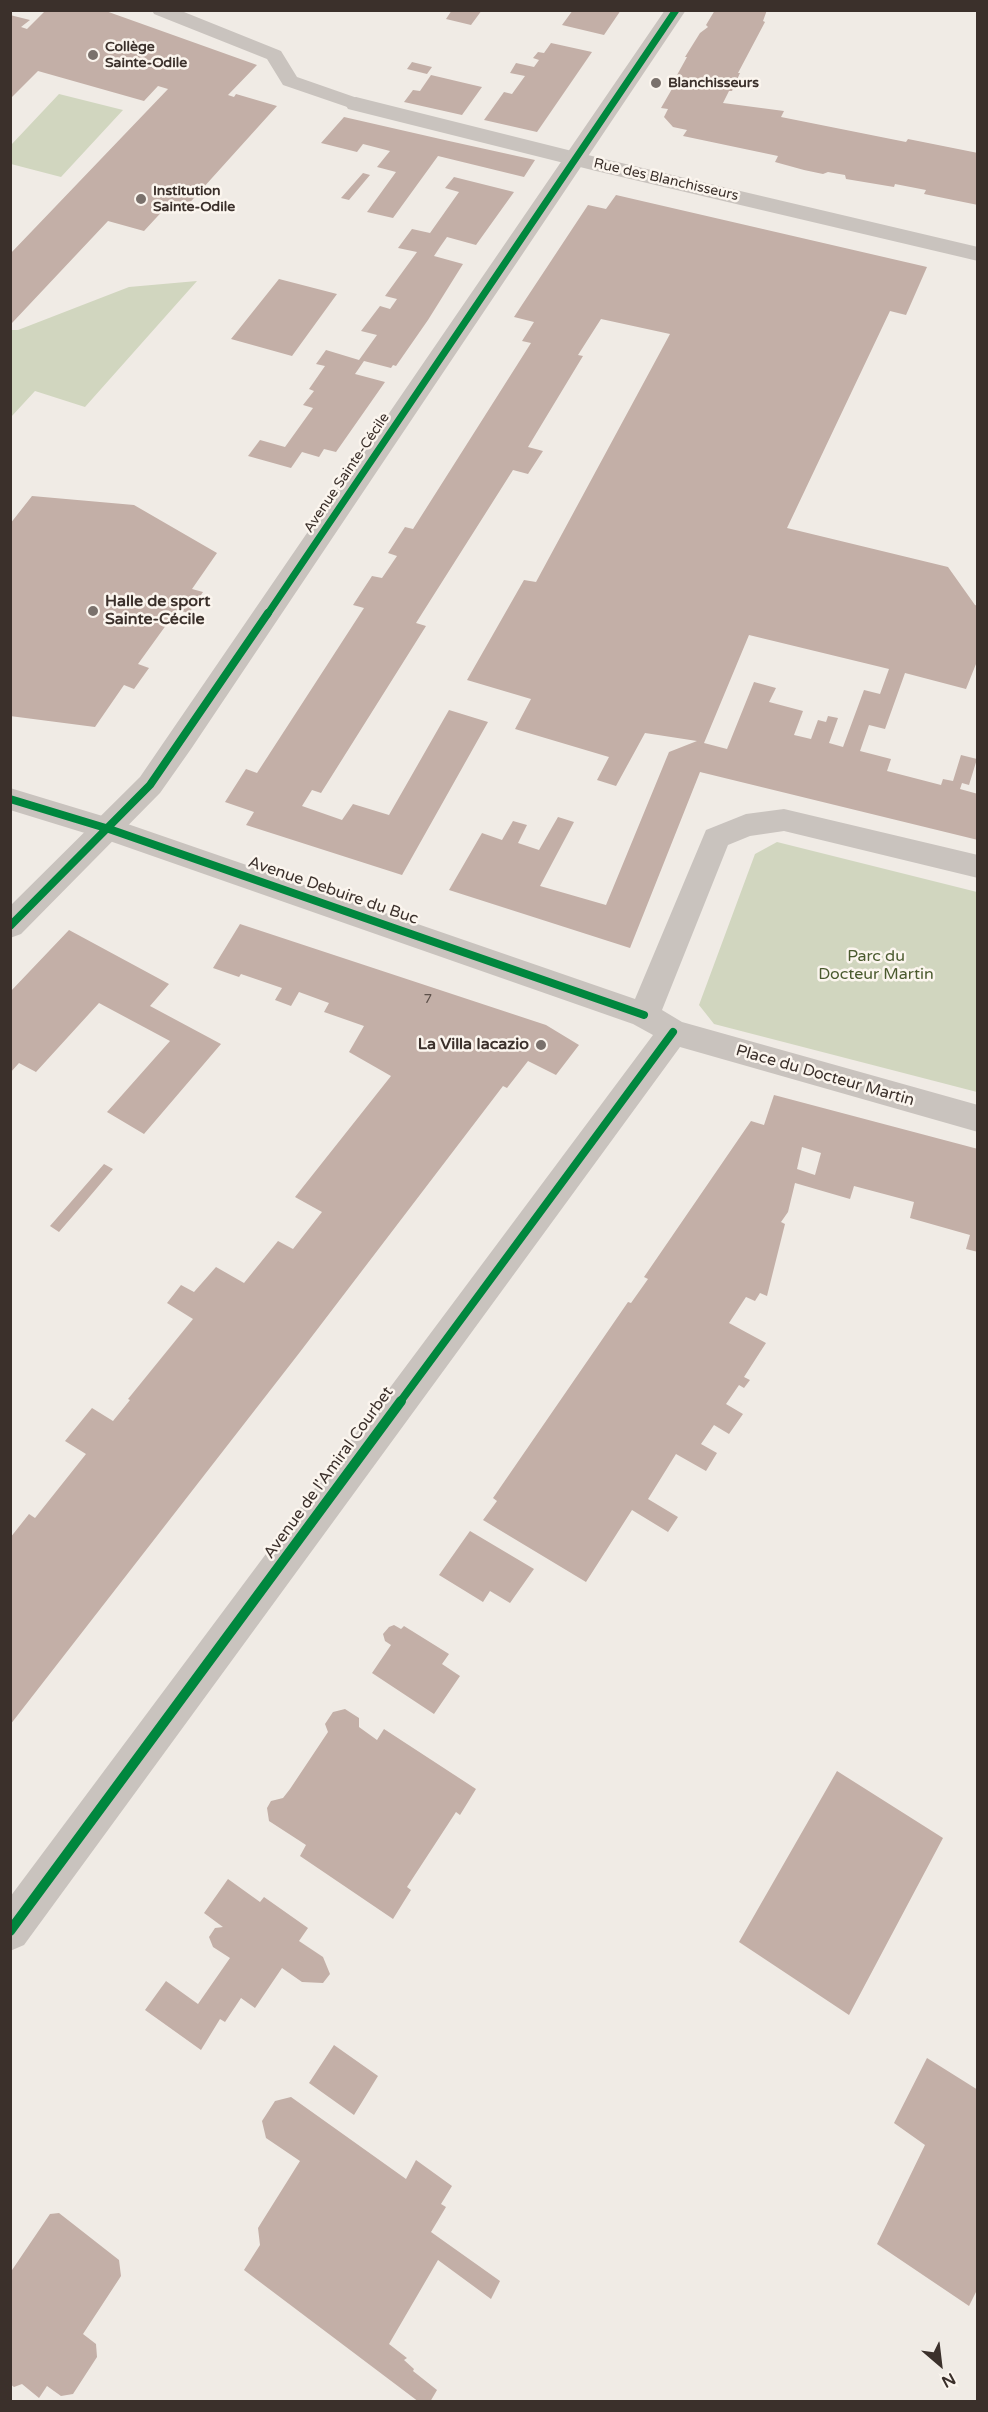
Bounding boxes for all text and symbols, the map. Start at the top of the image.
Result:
place label: Collège Sainte-Odile [105,39,187,72]
marker: Collège Sainte-Odile [86,48,100,62]
place label: Blanchisseurs [668,75,759,91]
marker: Blanchisseurs [649,76,663,90]
street label: Rue des Blanchisseurs [592,155,740,205]
place label: Institution Sainte-Odile [153,183,235,216]
marker: Institution Sainte-Odile [134,192,148,206]
street label: Avenue Sainte-Cécile [301,410,393,536]
place label: Halle de sport Sainte-Cécile [105,592,210,630]
marker: Halle de sport Sainte-Cécile [86,604,100,618]
street label: Avenue Debuire du Buc [246,853,420,929]
park label: Parc du Docteur Martin [818,947,934,985]
house number: 7 [424,991,432,1007]
place label: La Villa Iacazio [418,1035,529,1055]
marker: La Villa Iacazio [534,1038,548,1052]
street label: Place du Docteur Martin [734,1041,916,1111]
street label: Avenue de l'Amiral Courbet [260,1383,398,1563]
north arrow [910,2334,970,2394]
text: N [938,2368,959,2392]

